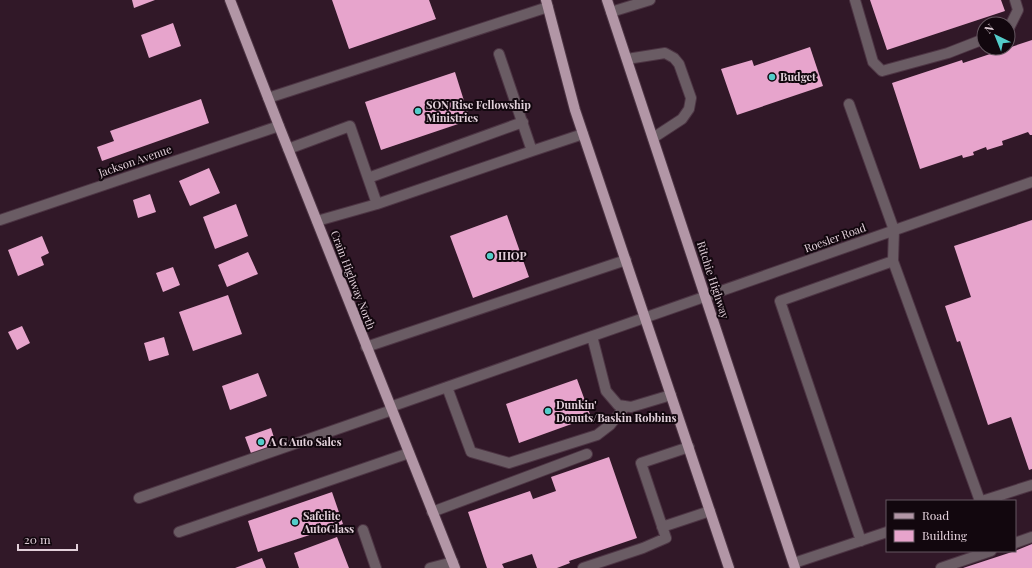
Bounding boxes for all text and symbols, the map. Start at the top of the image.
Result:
north arrow [976,16,1016,56]
text: N [981,20,997,37]
place label: Budget [780,69,816,84]
marker: Budget [767,72,777,82]
place label: SON Rise Fellowship Ministries [426,97,531,125]
marker: SON Rise Fellowship Ministries [413,106,423,116]
street label: Jackson Avenue [95,141,174,180]
street label: Roesler Road [802,219,868,256]
street label: Crain Highway North [328,228,379,332]
street label: Ritchie Highway [694,239,733,321]
place label: IHOP [498,248,527,263]
marker: IHOP [485,251,495,261]
place label: Dunkin' Donuts/Baskin Robbins [556,397,677,425]
marker: Dunkin' Donuts/Baskin Robbins [543,406,553,416]
place label: A G Auto Sales [268,434,341,449]
marker: A G Auto Sales [256,437,266,447]
legend [886,500,1016,552]
text: Road [922,507,949,523]
place label: Safelite AutoGlass [302,508,354,536]
marker: Safelite AutoGlass [290,517,300,527]
scale bar [18,526,77,552]
text: Building [922,527,968,543]
text: 20 m [24,531,51,547]

